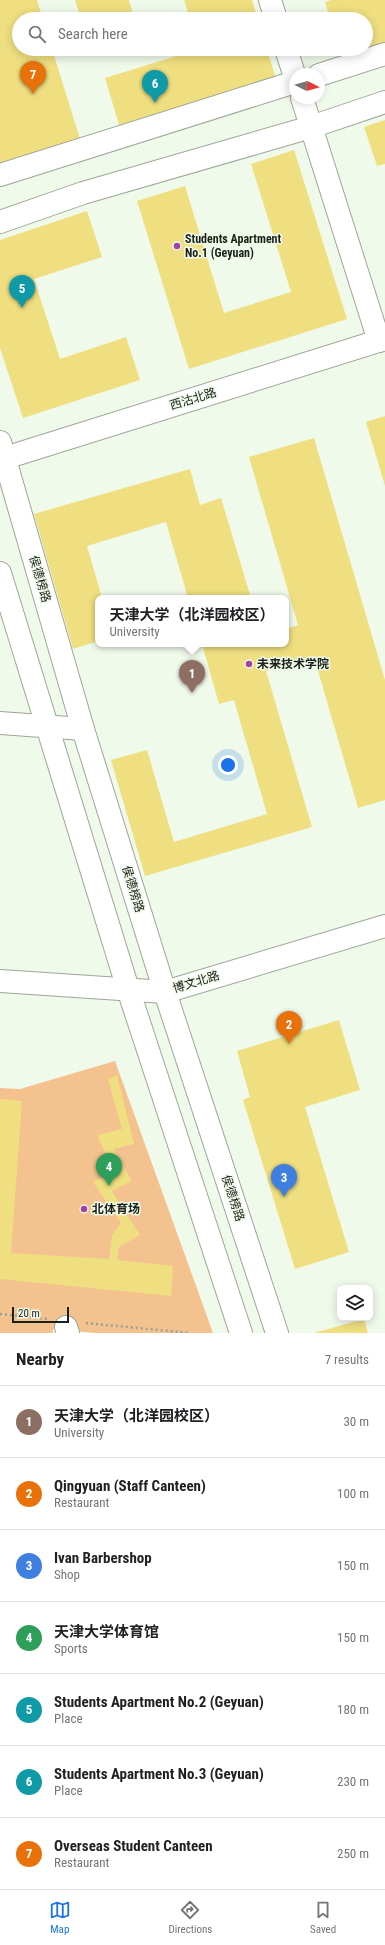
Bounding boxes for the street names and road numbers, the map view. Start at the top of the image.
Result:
street label: 西沽北路 [168,385,218,413]
street label: 侯德榜路 [27,554,53,604]
street label: 侯德榜路 [119,864,147,914]
street label: 博文北路 [171,968,221,996]
street label: 侯德榜路 [219,1173,247,1223]

